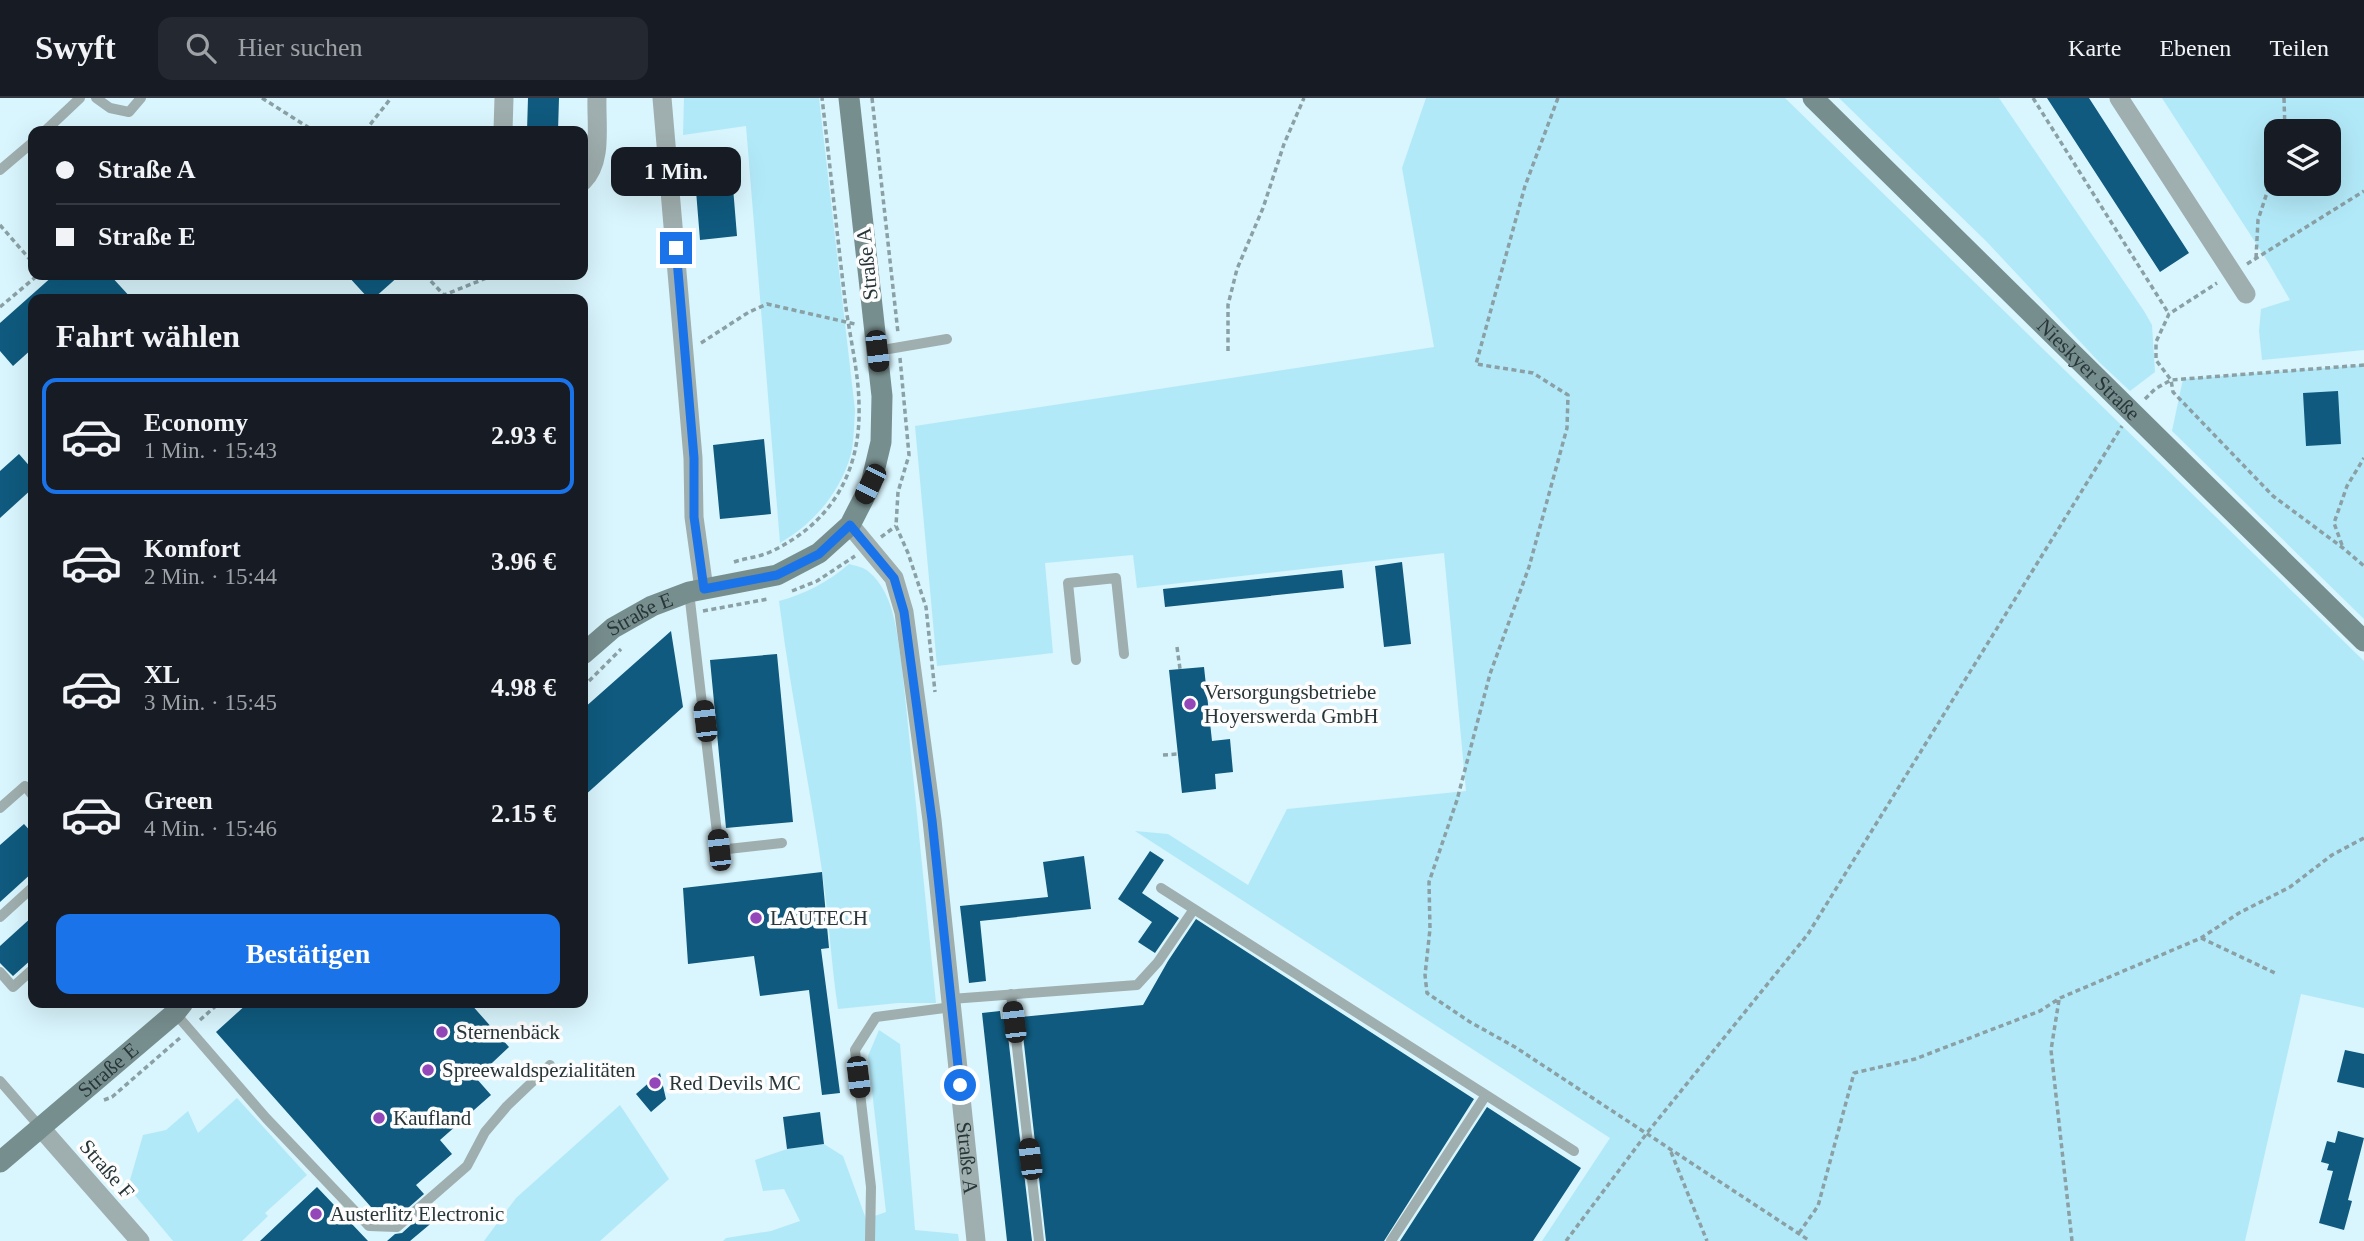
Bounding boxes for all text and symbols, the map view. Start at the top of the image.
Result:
search box [158,17,648,80]
icon: search [182,29,220,67]
text: Swyft [35,30,116,66]
text: Hier suchen [238,33,363,62]
text: Karte [2068,35,2121,61]
text: Ebenen [2159,35,2231,61]
text: Teilen [2269,35,2329,61]
map controls [2264,119,2341,196]
button: layers [2264,119,2341,196]
callout: 1 Min. [611,146,741,195]
text: Straße A [98,155,196,184]
text: 1 Min. [644,159,708,184]
text: Straße E [98,222,196,251]
street label: Straße A [851,226,883,302]
route end [660,232,692,264]
street label: Nieskyer Straße [2032,314,2145,425]
text: Fahrt wählen [56,318,240,354]
car [865,329,890,373]
icon: car [60,405,123,468]
text: Economy [144,408,248,437]
text: 2.93 € [491,421,556,450]
text: 1 Min. · 15:43 [144,438,277,463]
car [852,461,889,507]
icon: car [60,531,123,594]
text: Komfort [144,534,241,563]
text: 3.96 € [491,547,556,576]
text: 2 Min. · 15:44 [144,564,277,589]
street label: Straße E [602,587,676,641]
icon: car [60,657,123,720]
text: XL [144,660,180,689]
text: 4.98 € [491,673,556,702]
place label: Versorgungsbetriebe Hoyerswerda GmbH [1204,680,1378,728]
text: 3 Min. · 15:45 [144,690,277,715]
marker: Versorgungsbetriebe Hoyerswerda GmbH [1182,696,1198,712]
car [693,699,718,743]
icon: car [60,783,123,846]
text: Green [144,786,213,815]
text: 2.15 € [491,799,556,828]
text: 4 Min. · 15:46 [144,816,277,841]
car [707,828,732,872]
place label: LAUTECH [770,906,868,930]
marker: LAUTECH [748,910,764,926]
button: Bestätigen [56,914,560,994]
car [1002,1000,1027,1044]
place label: Sternenbäck [456,1020,560,1044]
marker: Sternenbäck [434,1024,450,1040]
street label: Straße E [73,1038,143,1102]
car [846,1055,871,1099]
place label: Spreewaldspezialitäten [442,1058,636,1082]
marker: Spreewaldspezialitäten [420,1062,436,1078]
route start [944,1069,976,1101]
place label: Red Devils MC [669,1071,801,1095]
marker: Red Devils MC [647,1075,663,1091]
place label: Kaufland [393,1106,472,1130]
marker: Kaufland [371,1110,387,1126]
street label: Straße A [952,1120,983,1196]
street label: Straße F [75,1134,139,1204]
car [1018,1137,1043,1181]
place label: Austerlitz Electronic [330,1202,504,1226]
marker: Austerlitz Electronic [308,1206,324,1222]

